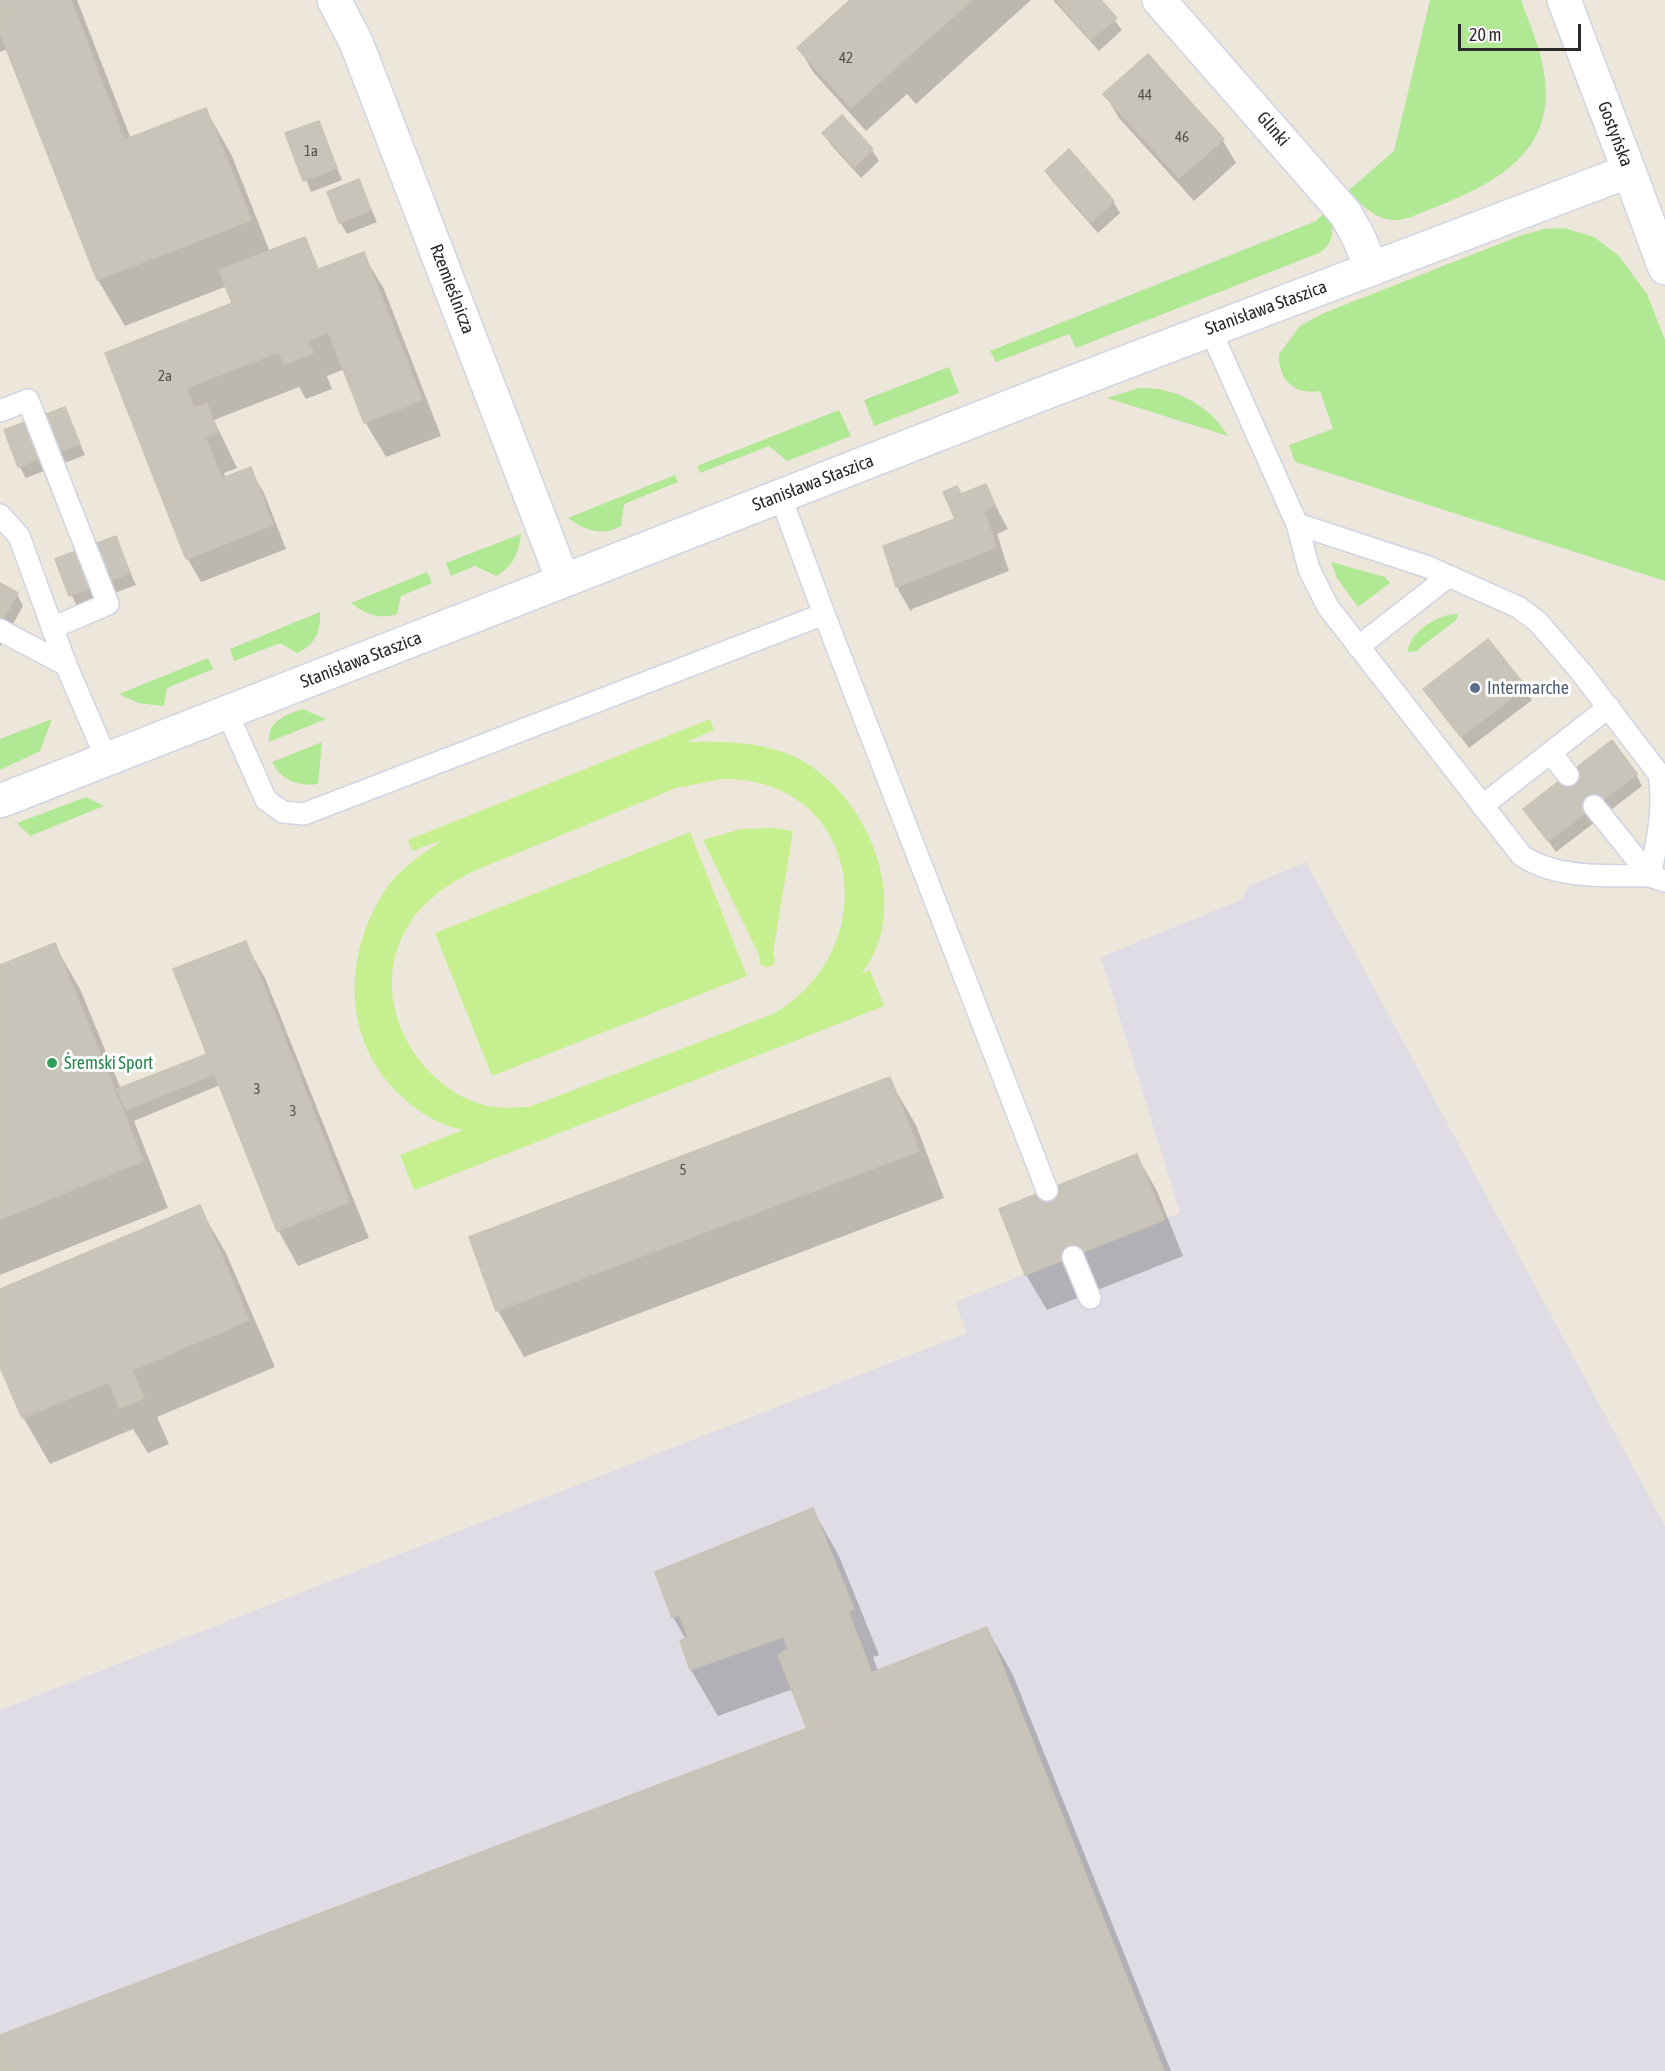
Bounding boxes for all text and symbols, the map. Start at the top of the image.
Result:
scale bar [1461,12,1584,50]
text: 20 m [1469,24,1501,45]
house number: 42 [839,49,853,67]
house number: 44 [1138,86,1152,104]
street label: Gostyńska [1593,98,1637,170]
street label: Glinki [1252,107,1294,151]
house number: 46 [1175,128,1189,146]
house number: 1a [304,142,318,160]
street label: Rzemieślnicza [425,241,479,337]
street label: Stanisława Staszica [1202,276,1330,340]
house number: 2a [158,367,172,385]
street label: Stanisława Staszica [749,450,877,516]
street label: Stanisława Staszica [297,627,425,693]
place label: Intermarche [1487,677,1569,699]
marker: Intermarche [1468,681,1482,695]
place label: Śremski Sport [64,1052,153,1074]
marker: Śremski Sport [45,1056,59,1070]
house number: 3 [253,1080,261,1098]
house number: 3 [289,1102,297,1120]
house number: 5 [679,1161,687,1179]

